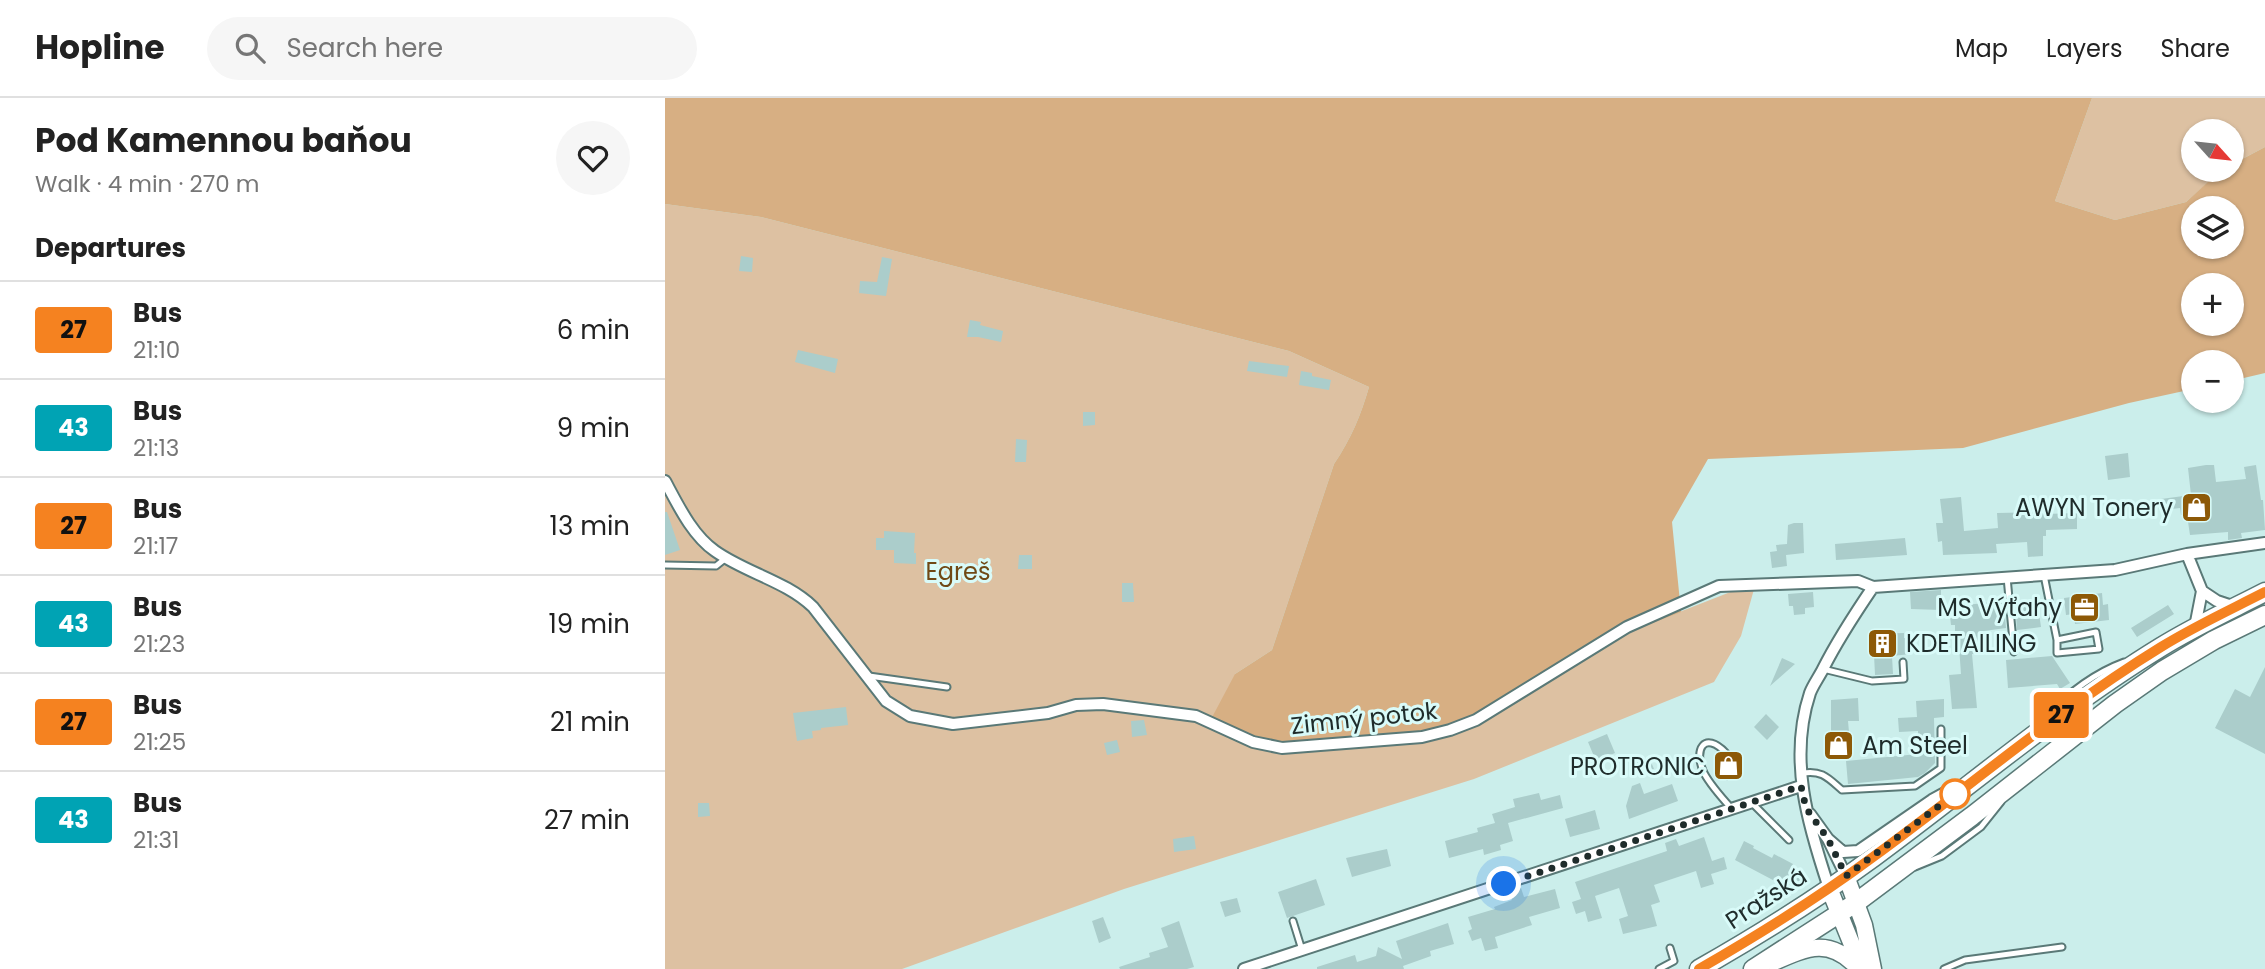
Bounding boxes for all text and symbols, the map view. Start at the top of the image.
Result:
search box [207,17,697,80]
text: Hopline [35,24,165,71]
icon: search [231,29,269,67]
text: Search here [287,30,443,66]
text: Map [1955,32,2008,65]
text: Layers [2046,32,2122,65]
text: Share [2160,32,2230,65]
text: Pod Kamennou baňou [35,117,412,164]
north arrow [2181,119,2243,182]
map controls [2181,119,2244,413]
button: heart [556,121,630,195]
text: Walk · 4 min · 270 m [35,168,260,200]
button: layers [2181,196,2244,259]
text: Departures [35,230,186,266]
button: + [2181,273,2244,336]
text: Bus [133,295,182,331]
text: 6 min [557,312,630,348]
text: 27 [60,313,87,346]
text: 21:10 [133,334,180,366]
button: − [2181,350,2244,413]
text: Bus [133,393,182,429]
text: 9 min [557,410,630,446]
text: 43 [58,411,89,444]
text: 21:13 [133,432,179,464]
shop icon: AWYN Tonery [2179,490,2213,524]
text: Bus [133,491,182,527]
place label: AWYN Tonery [2015,491,2173,524]
text: 13 min [550,508,630,544]
text: 27 [60,509,87,542]
text: 21:17 [133,530,178,562]
park label: Egreš [926,555,990,588]
text: Bus [133,589,182,625]
office icon: MS Výťahy [2068,590,2102,624]
place label: MS Výťahy [1937,591,2062,624]
text: 19 min [549,606,630,642]
text: 43 [58,607,89,640]
building icon: KDETAILING [1866,626,1900,660]
place label: KDETAILING [1906,627,2037,660]
text: 21:23 [133,628,185,660]
text: Bus [133,687,182,723]
line badge: 27 [2029,692,2093,738]
street label: Zimný potok [1289,694,1439,742]
text: 27 [2048,698,2074,731]
text: 21 min [550,704,630,740]
text: 27 [60,705,87,738]
text: 21:25 [133,726,186,758]
shop icon: Am Steel [1822,728,1856,762]
place label: Am Steel [1862,729,1968,762]
shop icon: PROTRONIC [1711,749,1745,783]
place label: PROTRONIC [1570,750,1705,783]
unlabelled marker [1940,779,1970,809]
text: Bus [133,785,182,821]
text: 27 min [544,802,630,838]
text: 43 [58,803,89,836]
text: 21:31 [133,824,179,856]
street label: Pražská [1719,859,1813,937]
your location [1486,866,1521,901]

